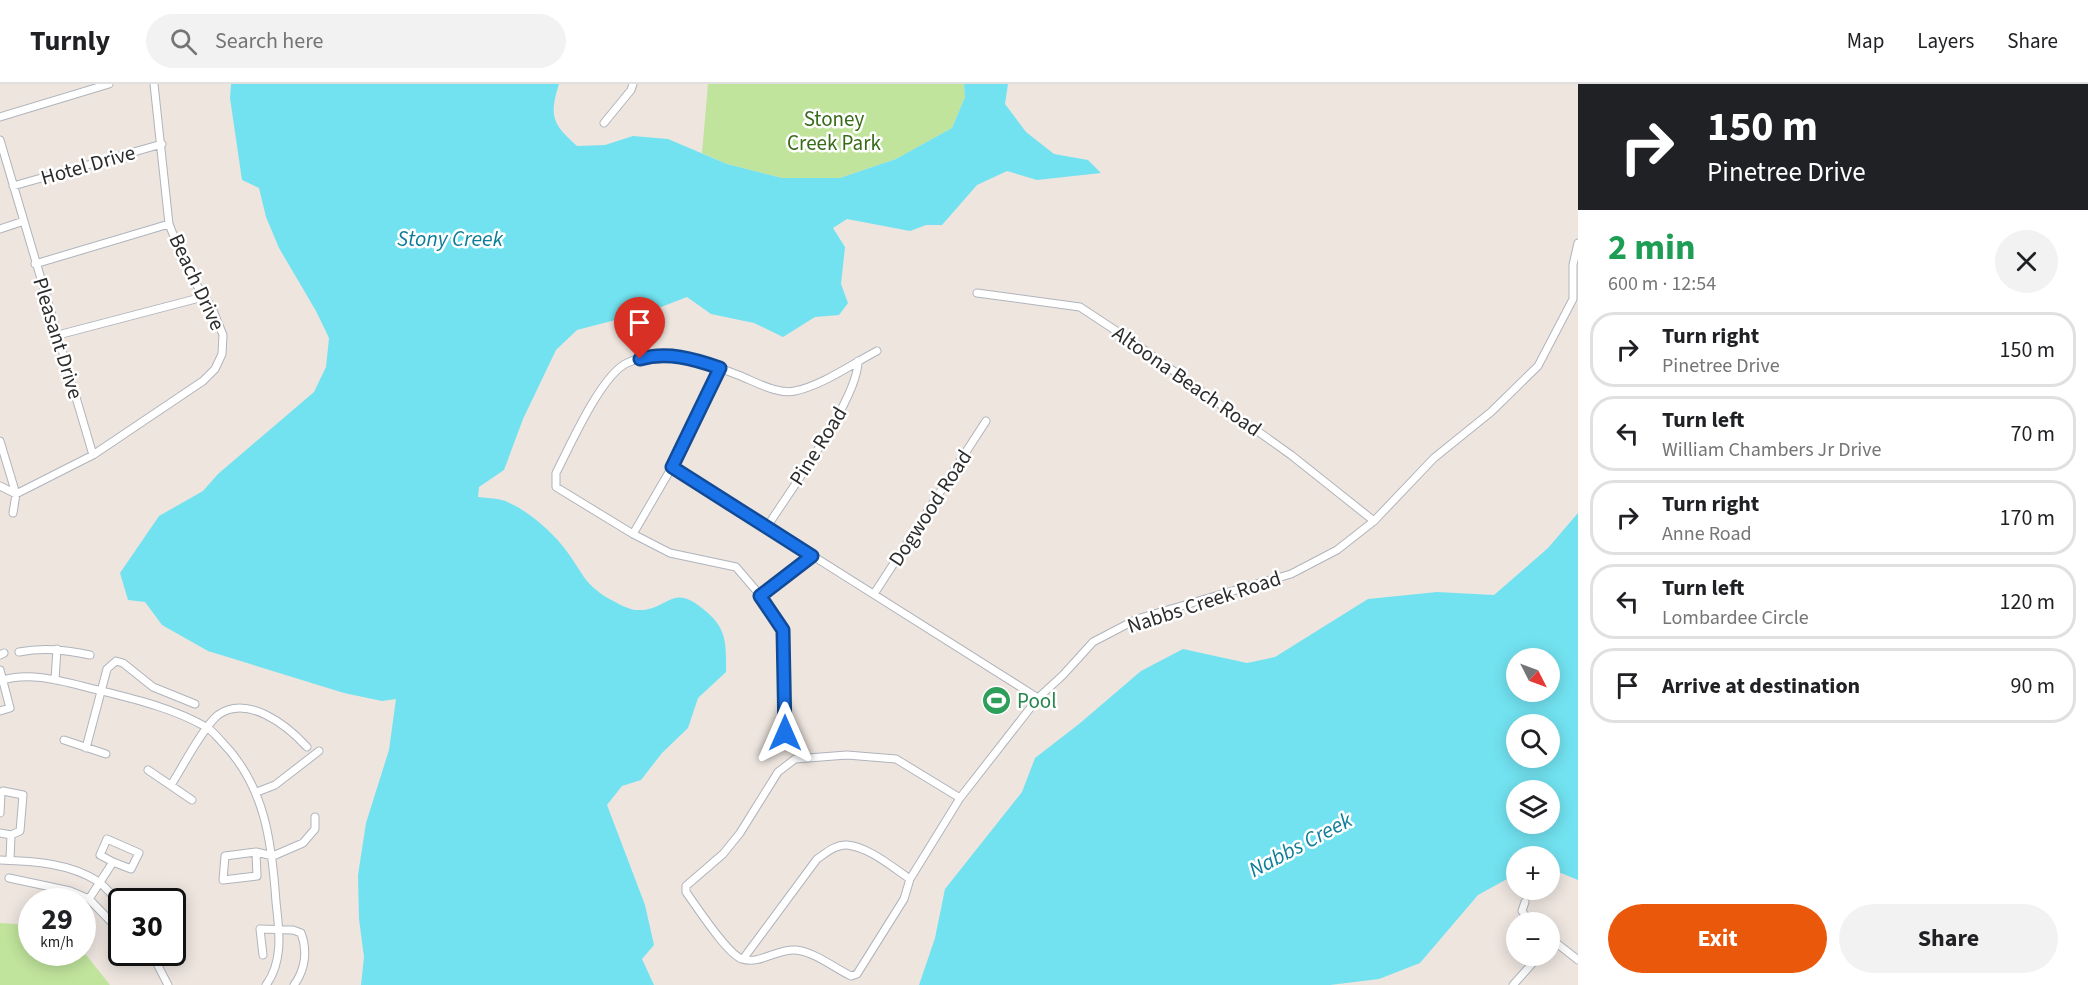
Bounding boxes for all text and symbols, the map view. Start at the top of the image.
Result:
search box [146,14,566,68]
text: Turnly [30,21,110,61]
icon: search [167,25,200,58]
text: Search here [215,25,324,57]
text: Map [1847,26,1884,56]
text: Layers [1917,26,1974,56]
text: Share [2007,26,2058,56]
text: 150 m [1707,97,1818,157]
park label: Stoney Creek Park [787,104,881,158]
icon: right [1608,108,1686,186]
street label: Hotel Drive [37,137,139,193]
text: Pinetree Drive [1707,153,1866,192]
text: 2 min [1608,222,1696,273]
water label: Stony Creek [397,223,504,255]
street label: Beach Drive [161,229,233,335]
button: close [1995,230,2058,293]
text: 600 m · 12:54 [1608,270,1716,298]
street label: Pleasant Drive [25,274,91,402]
pin [614,297,665,359]
icon: arrive [623,306,656,339]
street label: Altoona Beach Road [1106,318,1268,444]
text: Turn right [1662,320,1759,352]
icon: right [1611,333,1644,366]
text: 150 m [2000,334,2055,366]
text: Pinetree Drive [1662,352,1780,380]
street label: Pine Road [782,401,854,491]
text: Turn left [1662,404,1744,436]
icon: left [1611,417,1644,450]
text: 70 m [2010,418,2055,450]
text: William Chambers Jr Drive [1662,436,1881,464]
street label: Dogwood Road [881,444,979,572]
text: Turn right [1662,488,1759,520]
icon: right [1611,501,1644,534]
text: 170 m [2000,502,2055,534]
text: Anne Road [1662,520,1752,548]
street label: Nabbs Creek Road [1123,563,1285,641]
text: Turn left [1662,572,1744,604]
icon: left [1611,585,1644,618]
text: 120 m [2000,586,2055,618]
text: Lombardee Circle [1662,604,1809,632]
north arrow [1506,648,1560,702]
map controls [1506,648,1560,966]
icon: arrive [1611,669,1644,702]
text: Arrive at destination [1662,670,1860,702]
text: 90 m [2010,670,2055,702]
sports icon: Pool [980,685,1012,717]
place label: Pool [1017,686,1057,716]
position arrow [753,701,817,765]
button: search [1506,714,1560,768]
button: layers [1506,780,1560,834]
water label: Nabbs Creek [1243,804,1358,886]
button: + [1506,846,1560,900]
speed limit sign: 30 [108,888,186,966]
text: 29 [41,898,73,941]
button: Exit [1608,904,1827,973]
button: Share [1839,904,2058,973]
button: − [1506,912,1560,966]
text: km/h [40,932,74,953]

